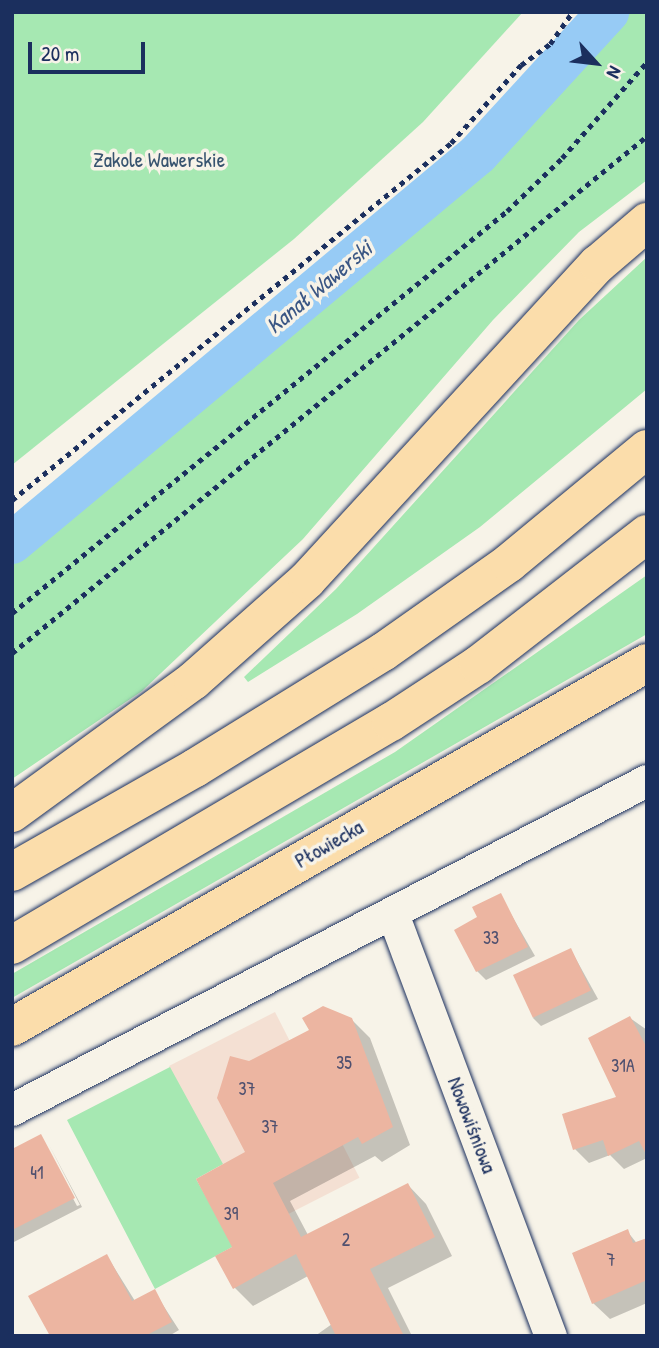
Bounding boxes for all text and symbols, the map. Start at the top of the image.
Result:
scale bar [32,28,149,72]
north arrow [561,28,631,98]
text: 20 m [41,39,79,68]
text: N [601,62,629,83]
park label: Zakole Wawerskie [93,147,225,173]
water label: Kanał Wawerski [260,235,378,339]
street label: Płowiecka [290,814,368,874]
house number: 33 [483,927,499,949]
house number: 35 [336,1052,352,1074]
house number: 31A [611,1055,635,1077]
street label: Nowowiśniowa [442,1073,502,1177]
house number: 37 [239,1078,255,1100]
house number: 37 [262,1116,278,1138]
house number: 41 [30,1162,44,1184]
house number: 39 [224,1203,238,1225]
house number: 2 [342,1229,350,1251]
house number: 7 [607,1249,615,1271]

